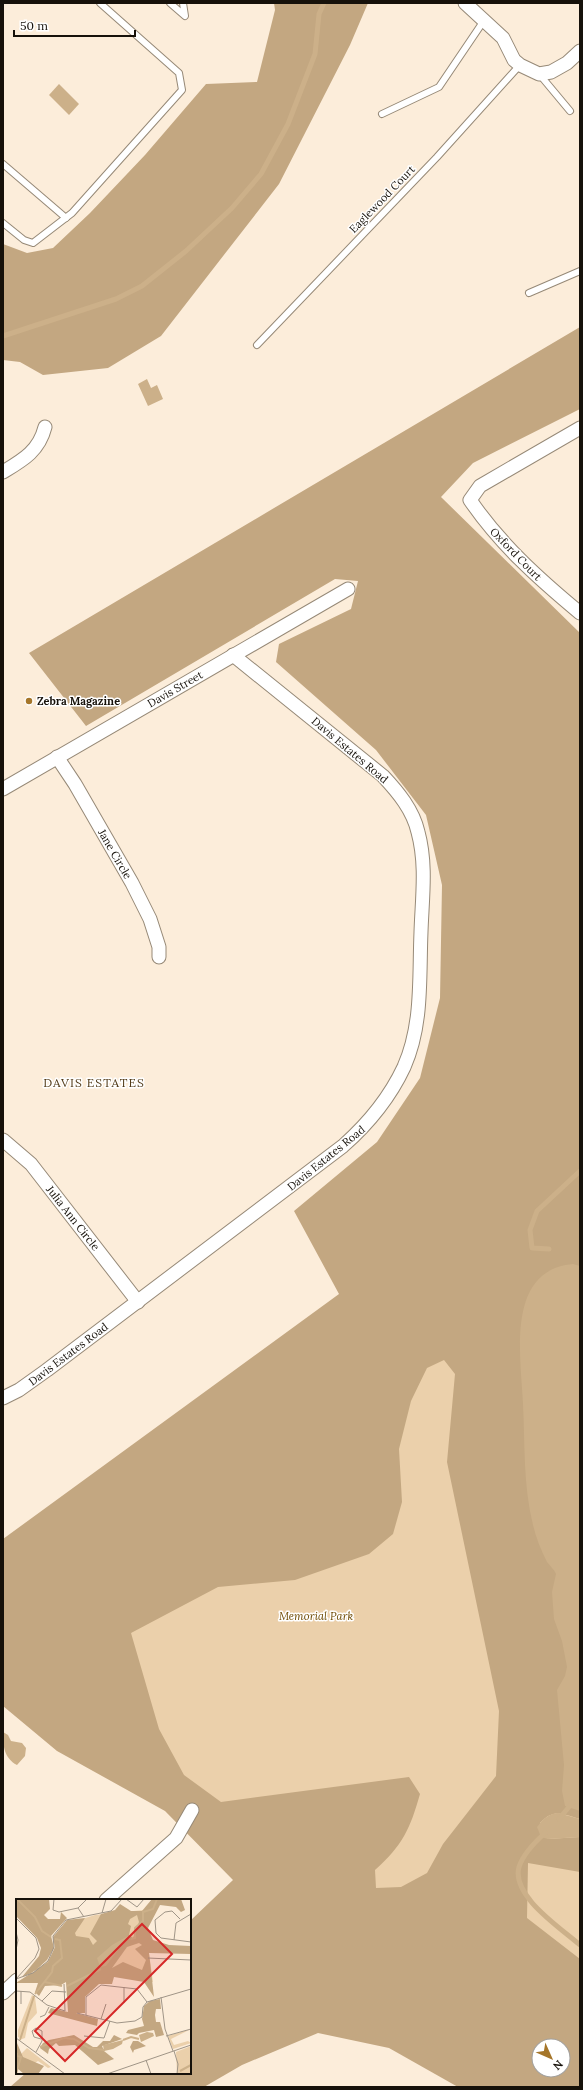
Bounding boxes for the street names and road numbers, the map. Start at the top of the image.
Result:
street label: Eaglewood Court [346,162,418,236]
street label: Oxford Court [487,524,545,584]
street label: Davis Street [145,667,206,710]
street label: Davis Estates Road [309,714,392,786]
street label: Jane Circle [95,826,135,882]
street label: Davis Estates Road [284,1122,368,1194]
street label: Julia Ann Circle [43,1182,103,1253]
street label: Davis Estates Road [26,1319,111,1388]

